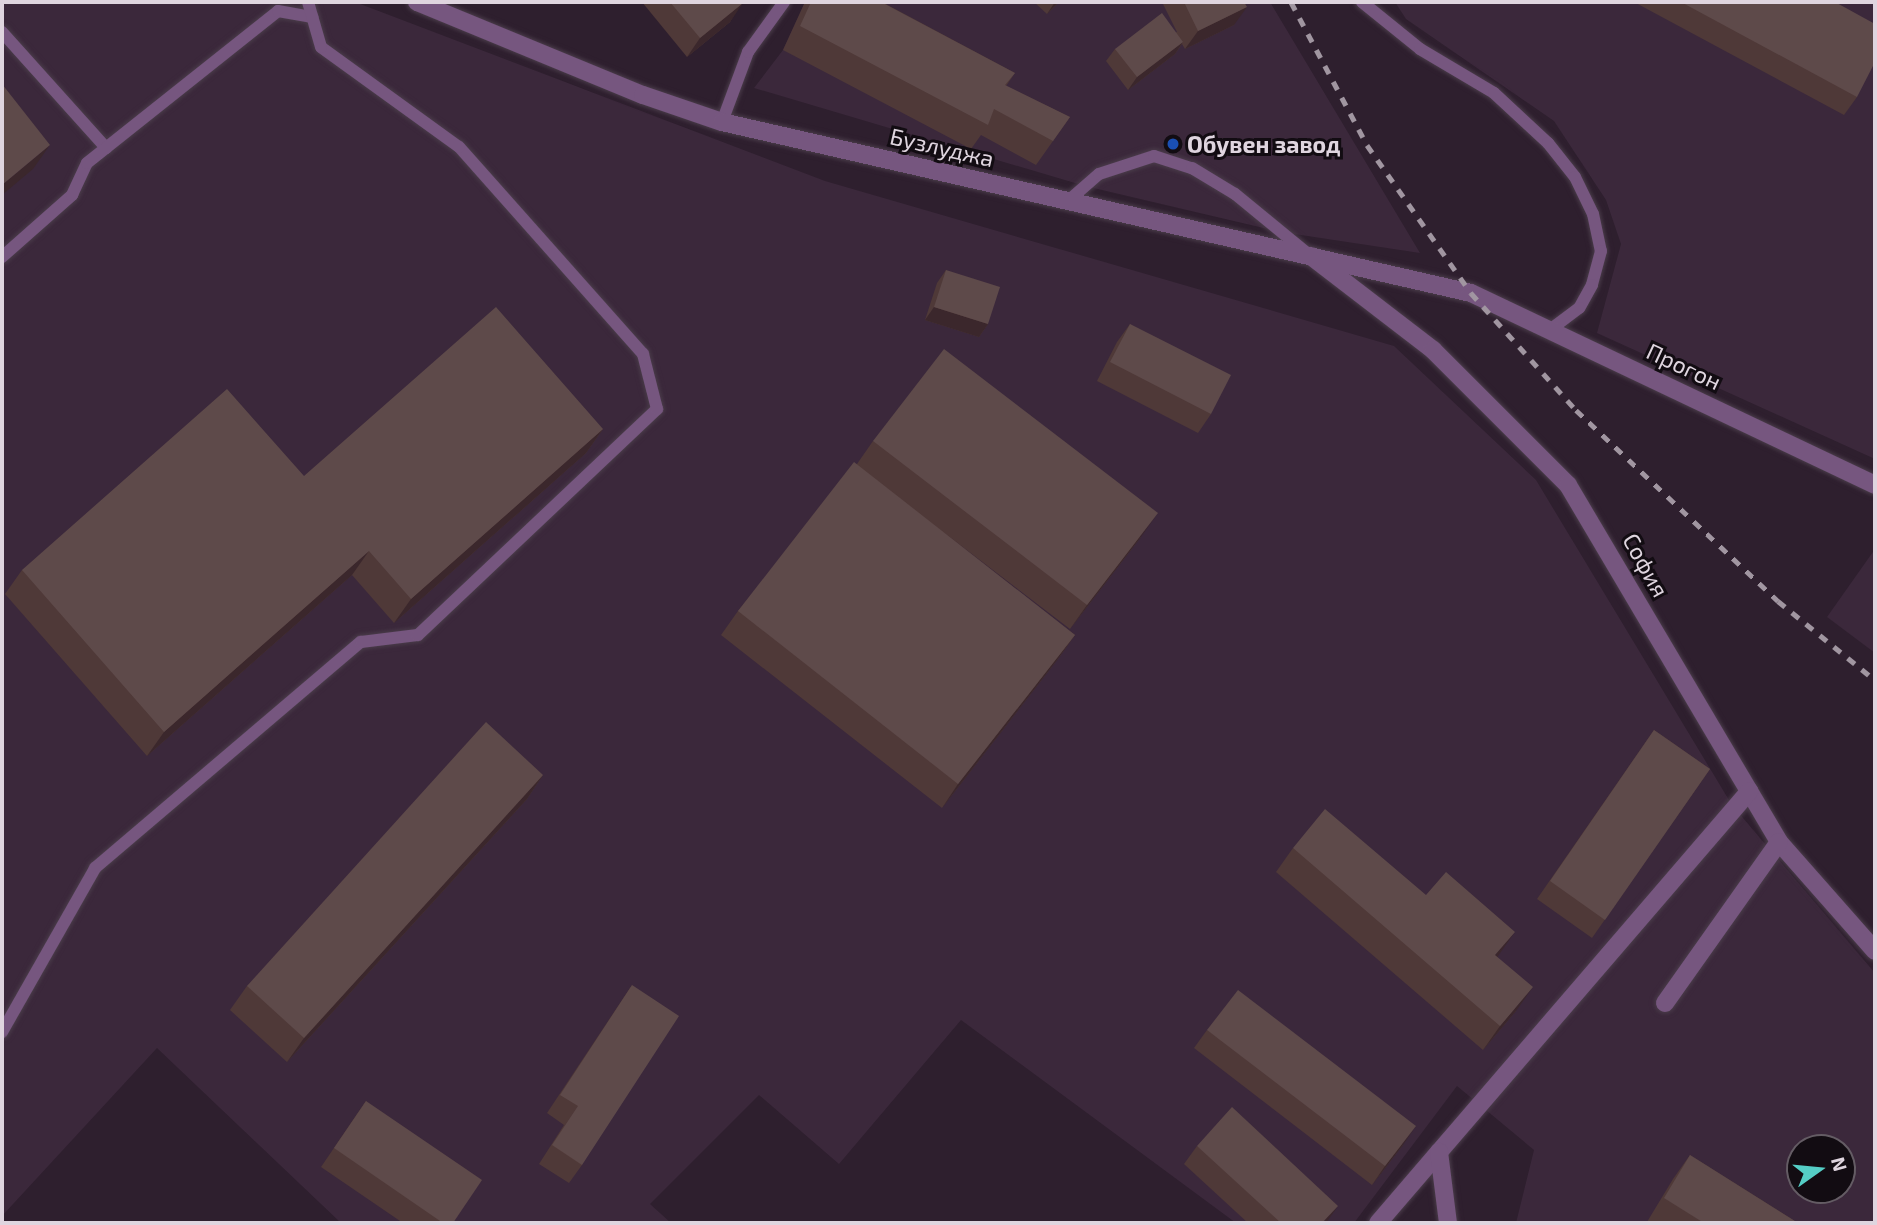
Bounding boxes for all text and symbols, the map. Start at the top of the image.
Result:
street label: Бузлуджа [887,122,997,172]
place label: Обувен завод [1187,130,1340,158]
marker: Обувен завод [1165,136,1181,152]
street label: Прогон [1642,337,1726,395]
street label: София [1617,528,1675,602]
north arrow [1786,1134,1856,1204]
text: N [1827,1154,1853,1174]

